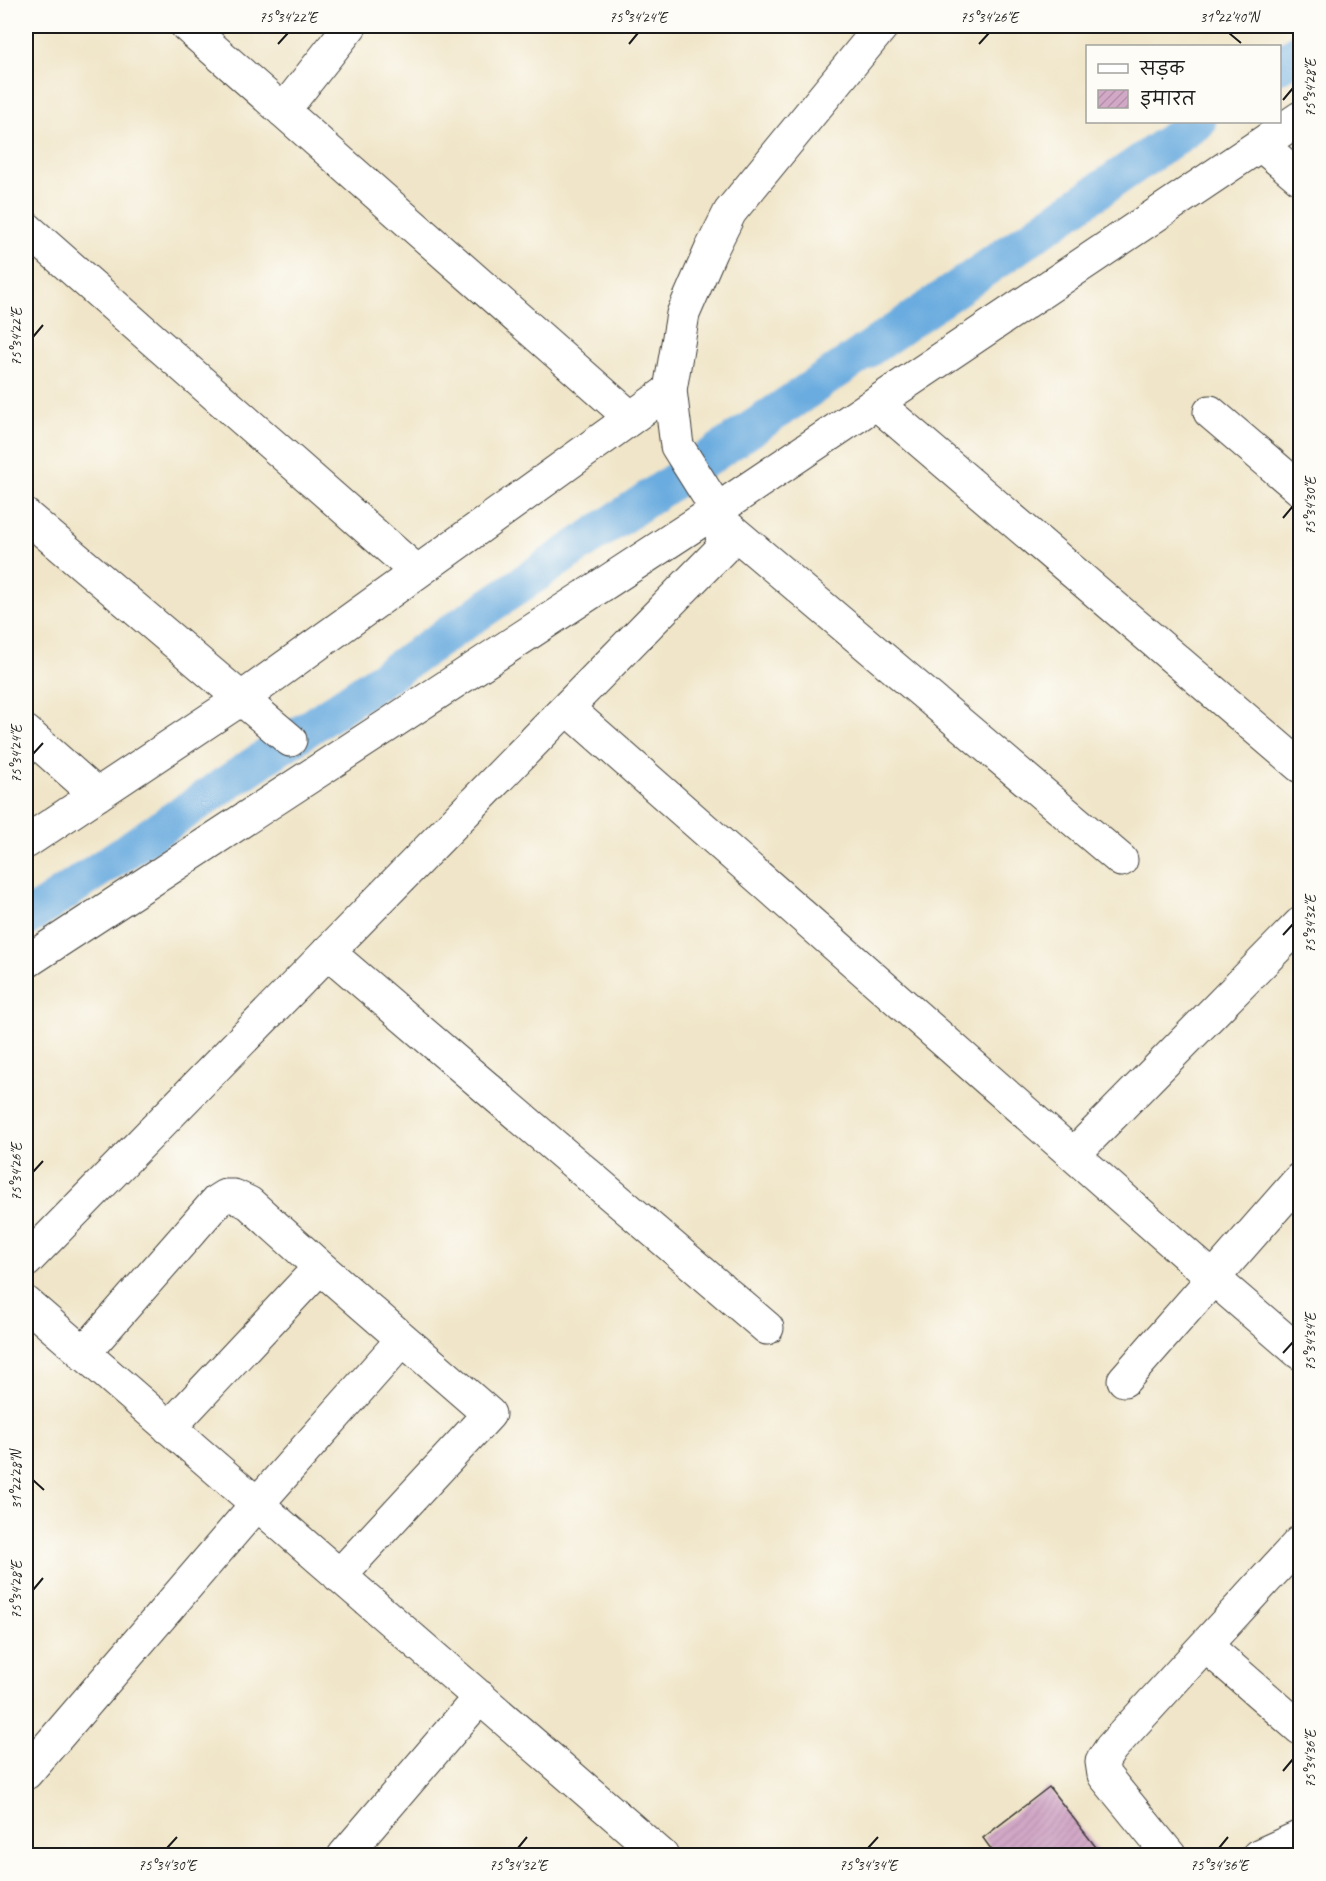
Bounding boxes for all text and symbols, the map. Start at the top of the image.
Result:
text: 75°34'22"E [259,8,319,27]
text: 75°34'24"E [609,8,669,27]
text: 75°34'26"E [960,8,1020,27]
text: 31°22'40"N [1199,8,1262,27]
legend [1086,45,1281,123]
text: 75°34'28"E [1301,57,1320,117]
text: सड़क [1139,58,1185,80]
text: इमारत [1140,88,1196,110]
text: 75°34'22"E [7,306,26,366]
text: 75°34'30"E [1301,475,1320,535]
text: 75°34'24"E [7,723,26,783]
text: 75°34'32"E [1301,893,1320,953]
text: 75°34'26"E [7,1141,26,1201]
text: 75°34'34"E [1301,1311,1320,1371]
text: 31°22'28"N [7,1447,26,1510]
text: 75°34'28"E [7,1559,26,1619]
text: 75°34'36"E [1301,1728,1320,1788]
text: 75°34'30"E [138,1856,198,1875]
text: 75°34'32"E [489,1856,549,1875]
text: 75°34'34"E [839,1856,899,1875]
text: 75°34'36"E [1190,1856,1250,1875]

